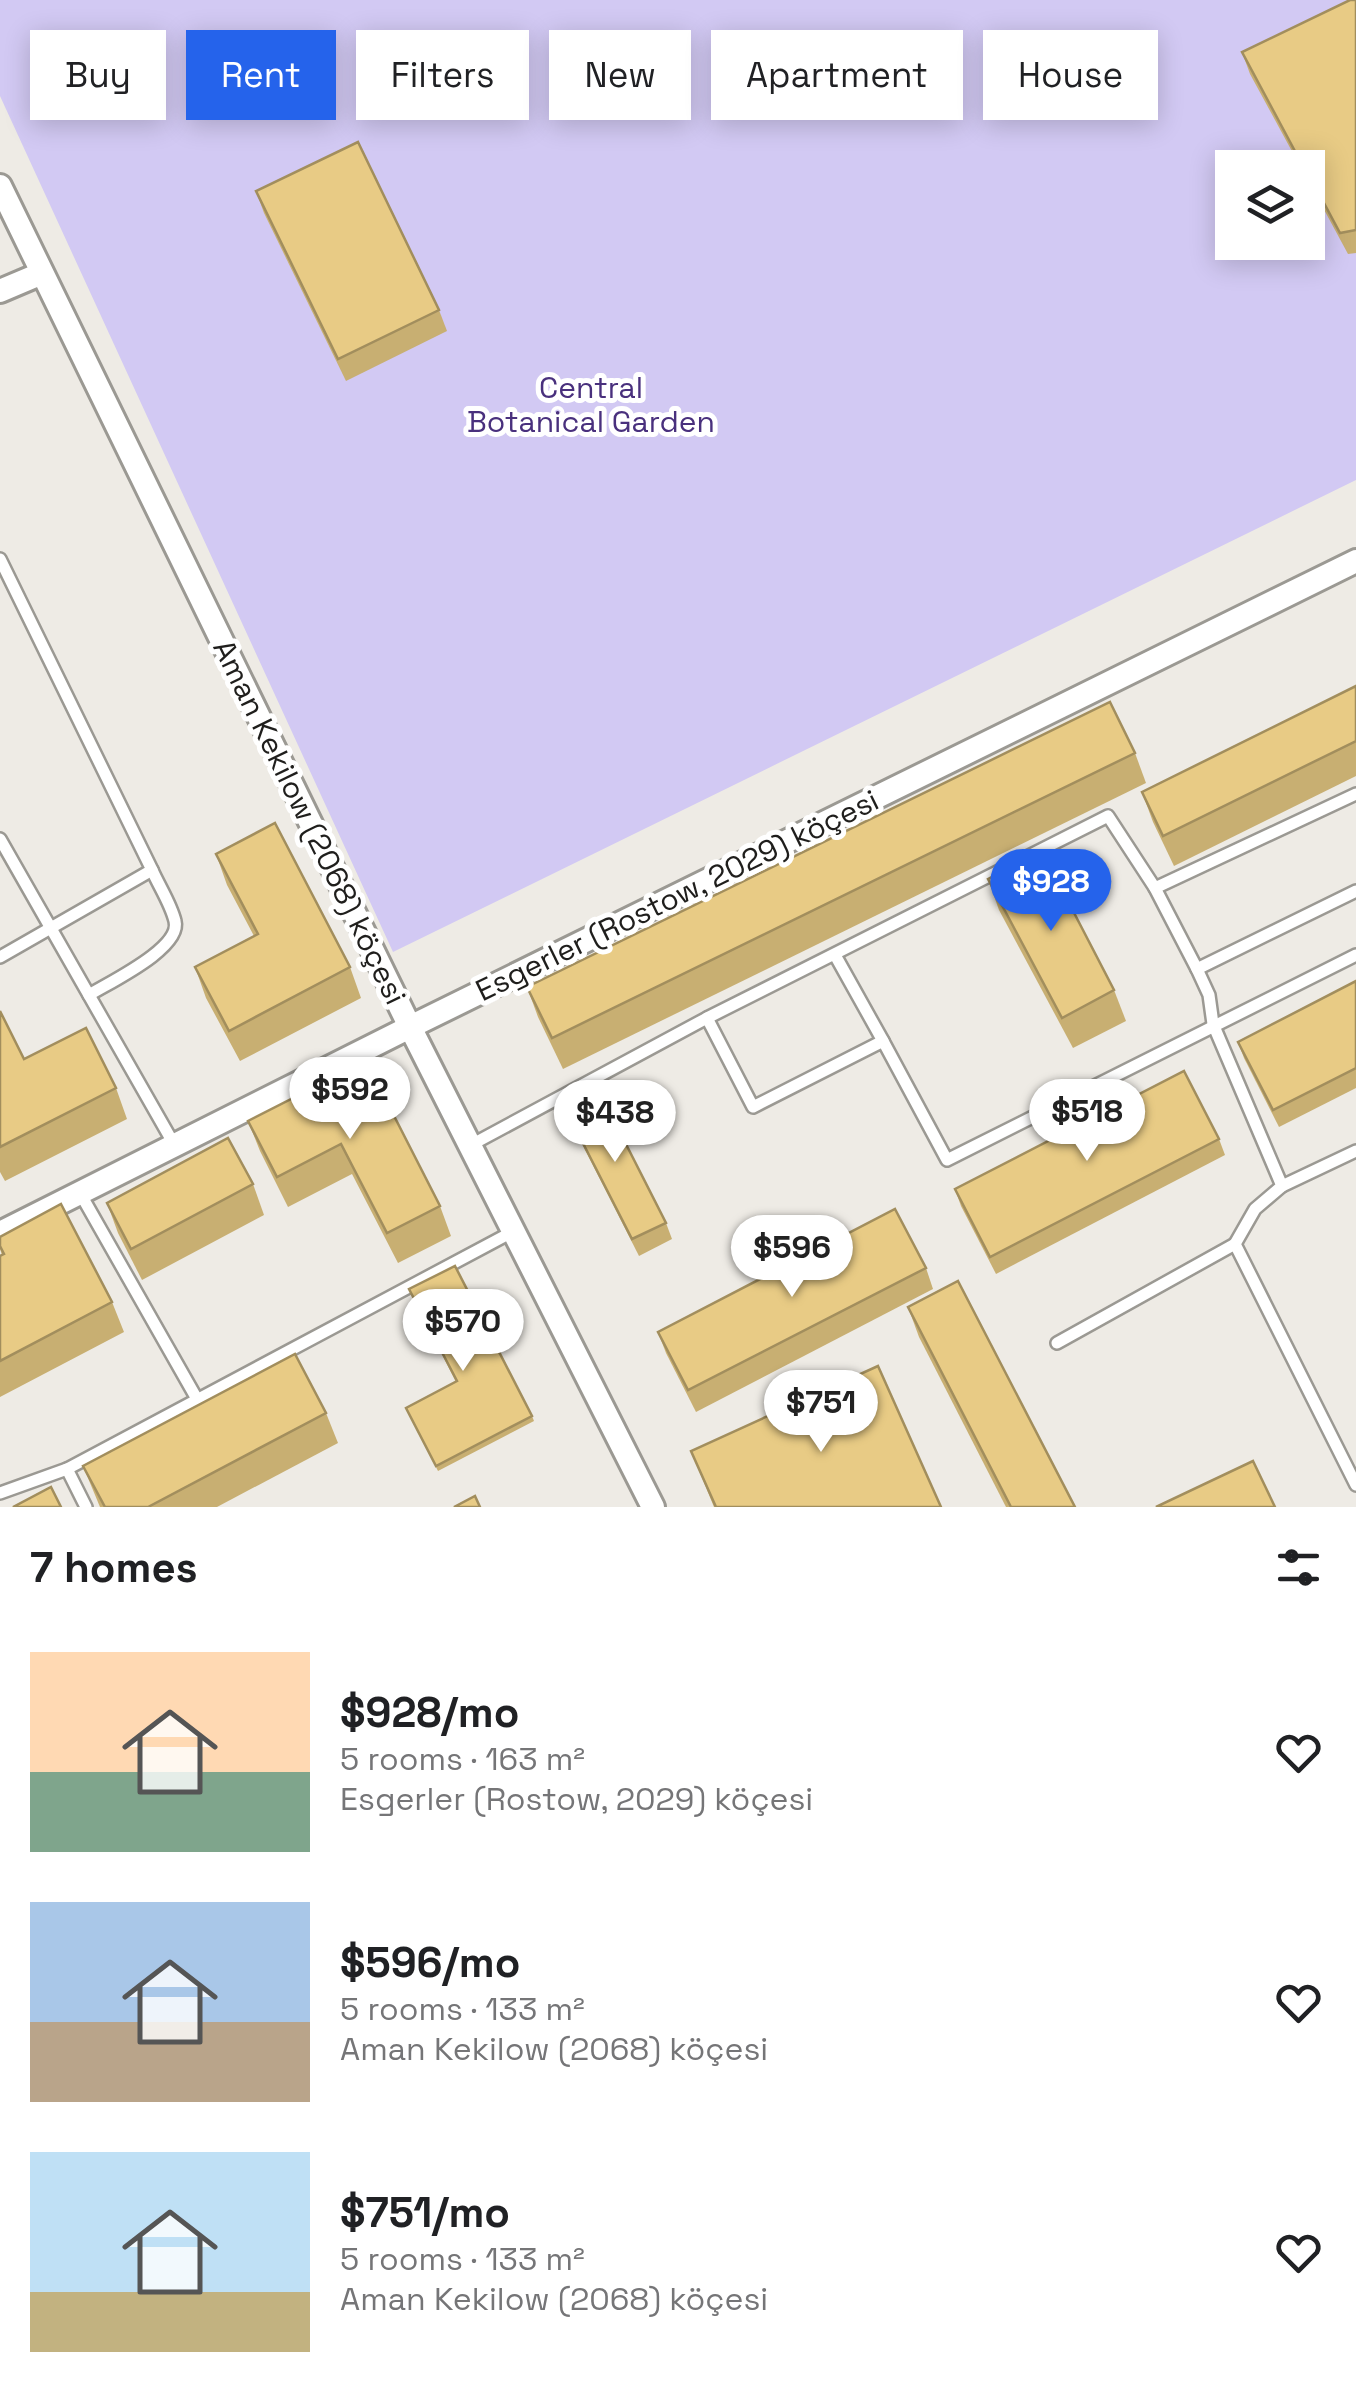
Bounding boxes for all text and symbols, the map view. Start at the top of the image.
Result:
chip: Buy [30,30,166,120]
chip: Rent [186,30,336,120]
chip: Filters [356,30,529,120]
chip: New [549,30,691,120]
chip: Apartment [711,30,963,120]
chip: House [983,30,1158,120]
map controls [1215,150,1325,260]
button: layers [1215,150,1325,260]
park label: Central Botanical Garden [467,368,715,441]
street label: Aman Kekilow (2068) köçesi [204,633,416,1011]
street label: Esgerler (Rostow, 2029) köçesi [469,780,885,1010]
pin: $928 [992,849,1110,934]
text: $928 [1012,861,1090,901]
pin: $592 [291,1057,409,1142]
text: $592 [311,1069,389,1109]
pin: $518 [1028,1079,1146,1164]
pin: $438 [556,1080,674,1165]
text: $518 [1051,1091,1123,1131]
text: $438 [576,1092,654,1132]
pin: $596 [733,1215,851,1300]
text: $596 [753,1227,831,1267]
pin: $570 [404,1289,522,1374]
text: $570 [425,1301,501,1341]
pin: $751 [762,1370,880,1455]
text: $751 [786,1382,856,1422]
icon: filters [1271,1540,1326,1595]
text: 7 homes [30,1541,198,1594]
text: $928/mo [340,1686,519,1739]
icon: home [110,1692,230,1812]
icon: heart [1271,1725,1326,1780]
text: 5 rooms · 163 m² [340,1739,585,1779]
text: Esgerler (Rostow, 2029) köçesi [340,1779,813,1819]
text: $596/mo [340,1936,520,1989]
icon: home [110,1942,230,2062]
icon: heart [1271,1975,1326,2030]
text: 5 rooms · 133 m² [340,1989,585,2029]
text: Aman Kekilow (2068) köçesi [340,2029,768,2069]
text: $751/mo [340,2186,510,2239]
icon: home [110,2192,230,2312]
icon: heart [1271,2225,1326,2280]
text: 5 rooms · 133 m² [340,2239,585,2279]
text: Aman Kekilow (2068) köçesi [340,2279,768,2319]

